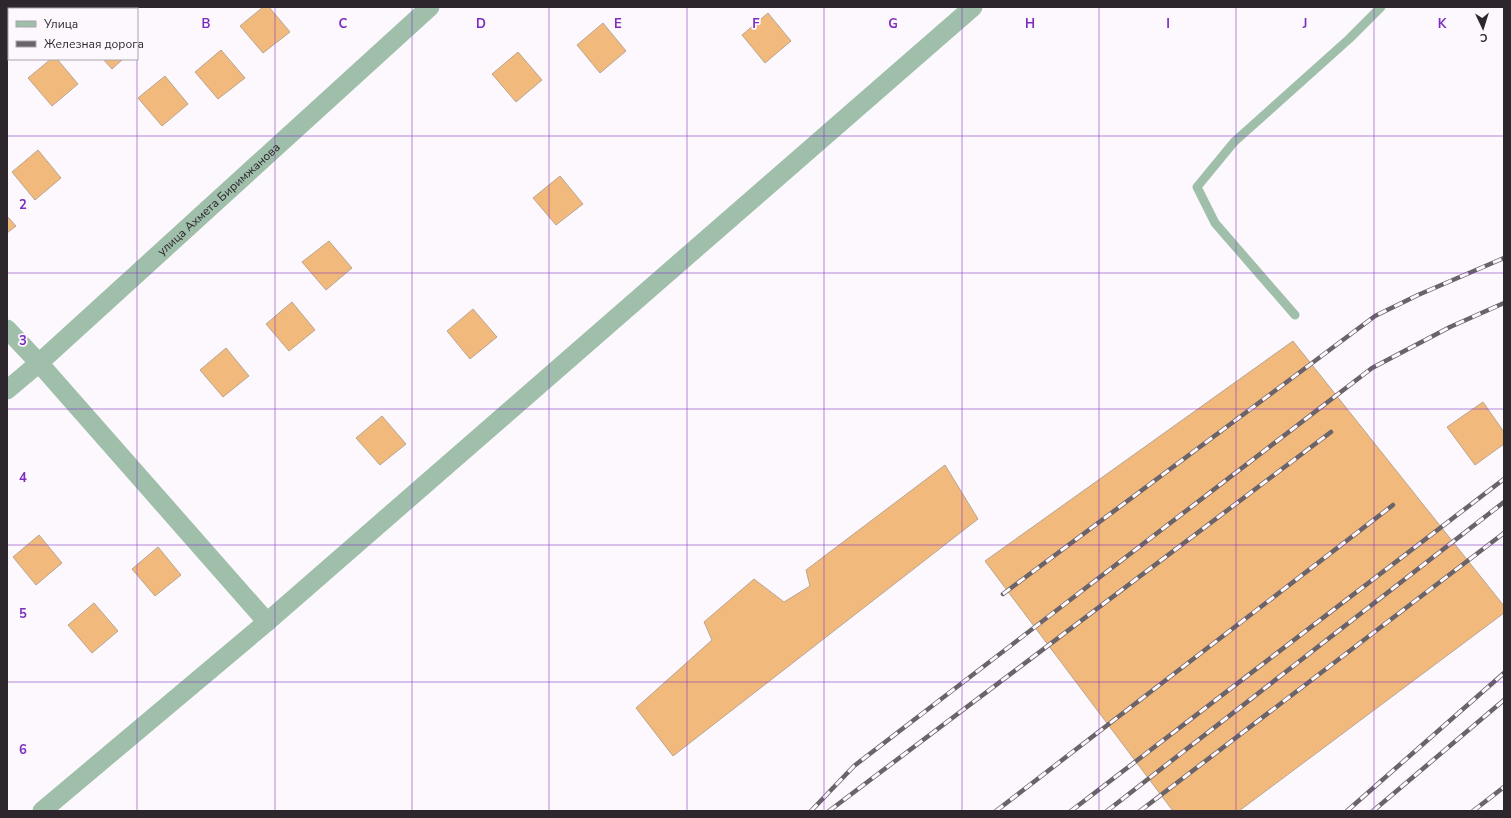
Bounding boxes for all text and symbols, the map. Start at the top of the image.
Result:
legend [8,8,138,60]
north arrow [1463,8,1503,48]
text: B [202,15,211,33]
text: C [339,15,348,33]
text: D [476,15,486,33]
text: E [614,15,622,33]
text: F [752,15,760,33]
text: G [888,15,898,33]
text: H [1025,15,1035,33]
text: I [1166,15,1170,33]
text: J [1302,15,1307,33]
text: K [1438,15,1447,33]
text: Улица [43,16,78,32]
text: С [1479,30,1488,45]
text: Железная дорога [44,36,144,52]
street label: улица Ахмета Биримжанова [154,139,284,259]
text: 2 [19,196,27,214]
text: 3 [19,332,27,350]
text: 4 [19,469,27,487]
text: 5 [19,605,27,623]
text: 6 [19,741,27,759]

